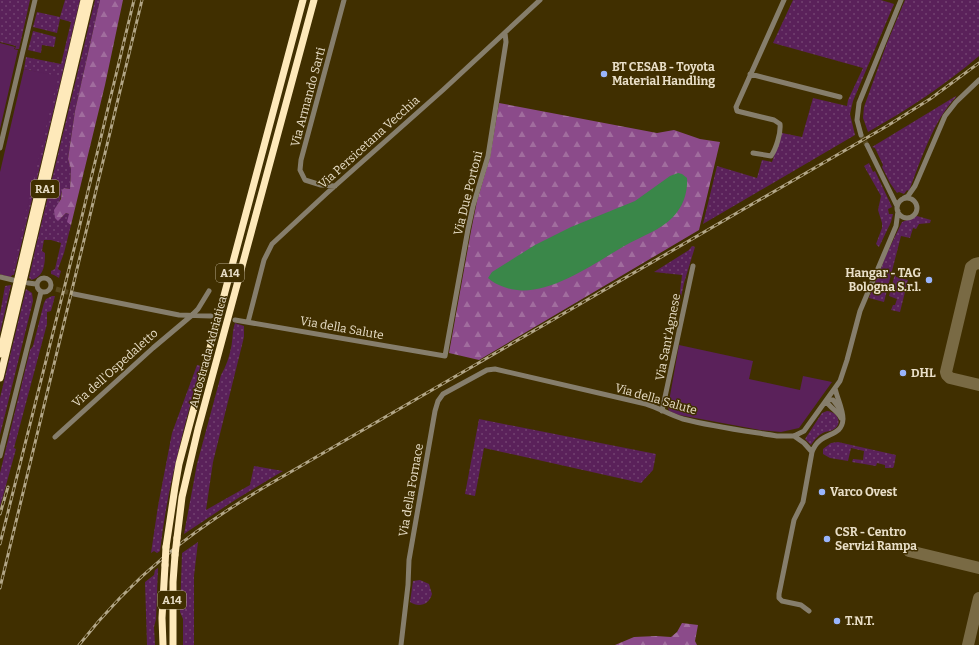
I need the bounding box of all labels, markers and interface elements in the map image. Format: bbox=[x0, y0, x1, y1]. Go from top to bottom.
street label: Via Armando Sarti bbox=[288, 45, 328, 148]
place label: BT CESAB - Toyota Material Handling bbox=[612, 60, 715, 88]
marker: BT CESAB - Toyota Material Handling bbox=[599, 69, 609, 79]
street label: Via Persicetana Vecchia bbox=[316, 93, 423, 191]
street label: Via Due Portoni bbox=[451, 149, 485, 237]
road number: RA1 bbox=[31, 180, 59, 198]
road number: A14 bbox=[216, 264, 244, 282]
place label: Hangar - TAG Bologna S.r.l. bbox=[845, 266, 921, 294]
marker: Hangar - TAG Bologna S.r.l. bbox=[924, 275, 934, 285]
street label: Via Sant'Agnese bbox=[653, 292, 683, 382]
street label: Autostrada Adriatica bbox=[186, 294, 230, 409]
street label: Via della Salute bbox=[299, 314, 385, 342]
street label: Via dell'Ospedaletto bbox=[69, 326, 161, 410]
place label: DHL bbox=[911, 366, 936, 380]
marker: DHL bbox=[898, 368, 908, 378]
street label: Via della Salute bbox=[613, 381, 699, 417]
street label: Via della Fornace bbox=[396, 442, 426, 538]
place label: Varco Ovest bbox=[830, 485, 897, 499]
marker: Varco Ovest bbox=[817, 487, 827, 497]
place label: CSR - Centro Servizi Rampa bbox=[835, 525, 917, 553]
marker: CSR - Centro Servizi Rampa bbox=[822, 534, 832, 544]
road number: A14 bbox=[158, 591, 186, 609]
place label: T.N.T. bbox=[845, 614, 875, 628]
marker: T.N.T. bbox=[832, 616, 842, 626]

